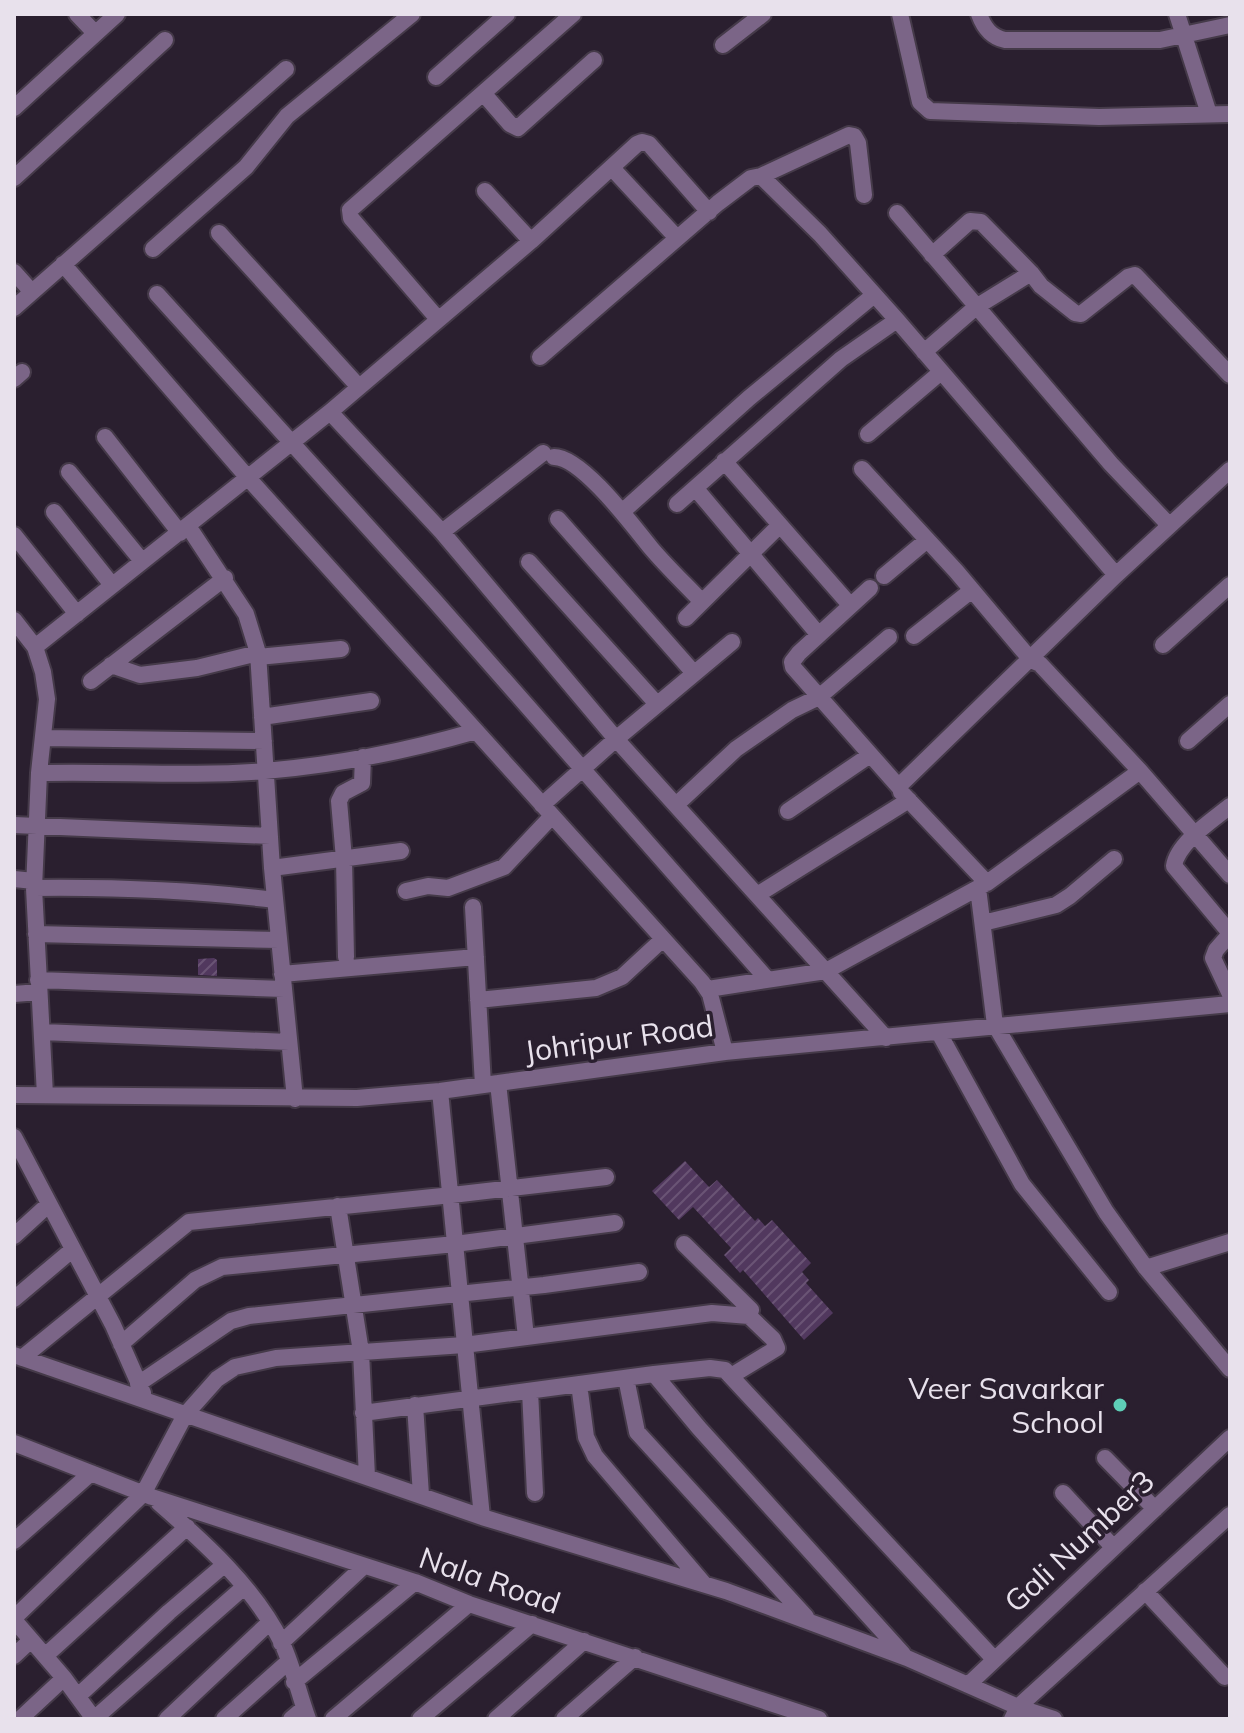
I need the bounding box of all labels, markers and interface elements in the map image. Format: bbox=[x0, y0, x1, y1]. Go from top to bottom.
street label: Johripur Road bbox=[522, 1006, 716, 1070]
place label: Veer Savarkar School bbox=[908, 1369, 1104, 1441]
marker: Veer Savarkar School bbox=[1111, 1396, 1129, 1414]
street label: Gali Number3 bbox=[996, 1462, 1162, 1620]
street label: Nala Road bbox=[414, 1538, 566, 1622]

